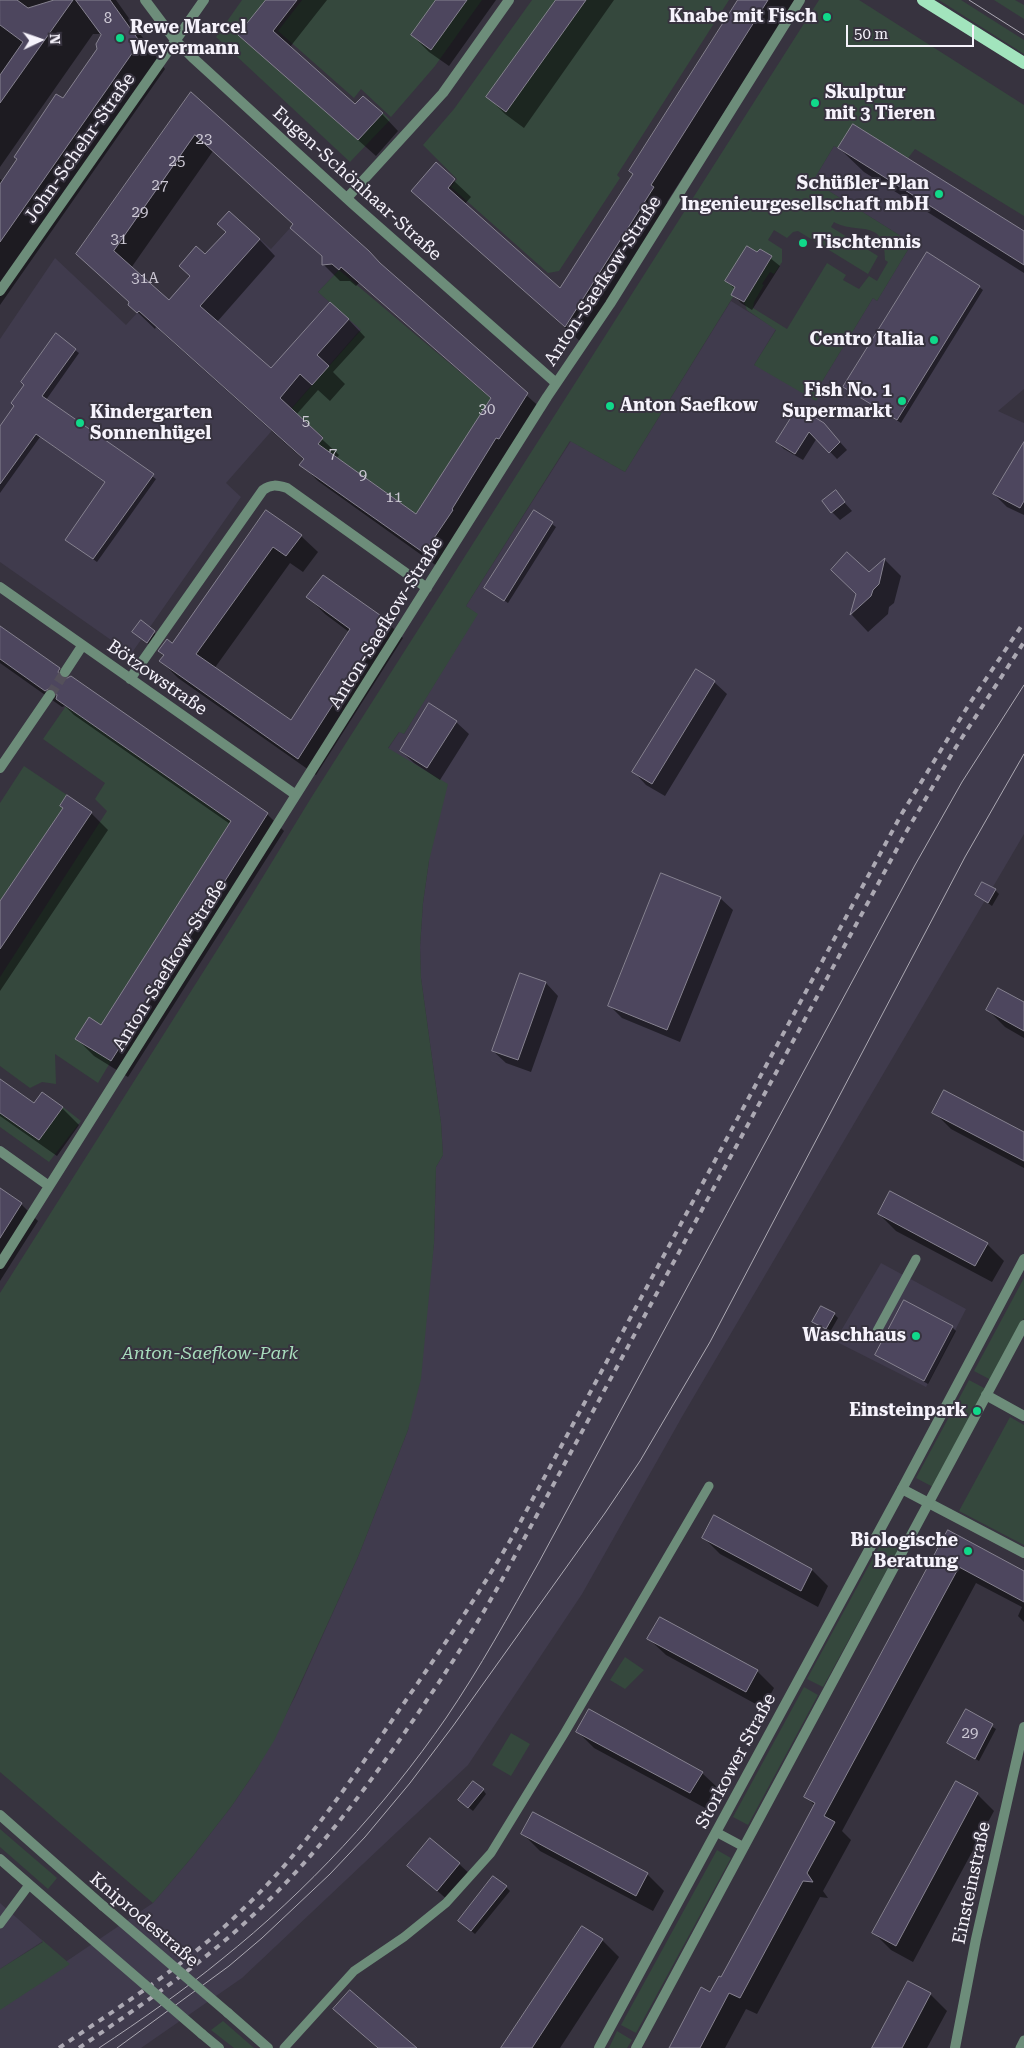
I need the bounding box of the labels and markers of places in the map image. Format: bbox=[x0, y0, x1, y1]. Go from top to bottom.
place label: Knabe mit Fisch bbox=[669, 6, 817, 28]
marker: Knabe mit Fisch bbox=[821, 11, 833, 23]
place label: Rewe Marcel Weyermann bbox=[130, 17, 246, 59]
marker: Rewe Marcel Weyermann bbox=[114, 32, 126, 44]
place label: Skulptur mit 3 Tieren bbox=[825, 82, 935, 125]
marker: Skulptur mit 3 Tieren bbox=[809, 97, 821, 109]
place label: Schüßler-Plan Ingenieurgesellschaft mbH bbox=[681, 173, 929, 215]
marker: Schüßler-Plan Ingenieurgesellschaft mbH bbox=[933, 188, 945, 200]
place label: Tischtennis bbox=[813, 232, 921, 254]
marker: Tischtennis bbox=[797, 237, 809, 249]
place label: Centro Italia bbox=[810, 329, 924, 351]
marker: Centro Italia bbox=[928, 334, 940, 346]
place label: Fish No. 1 Supermarkt bbox=[782, 380, 892, 422]
place label: Anton Saefkow bbox=[620, 395, 758, 417]
marker: Fish No. 1 Supermarkt bbox=[896, 395, 908, 407]
marker: Anton Saefkow bbox=[604, 400, 616, 412]
place label: Kindergarten Sonnenhügel bbox=[90, 402, 212, 444]
marker: Kindergarten Sonnenhügel bbox=[74, 417, 86, 429]
place label: Waschhaus bbox=[802, 1325, 906, 1347]
marker: Waschhaus bbox=[910, 1330, 922, 1342]
place label: Einsteinpark bbox=[849, 1400, 967, 1422]
marker: Einsteinpark bbox=[971, 1405, 983, 1417]
place label: Biologische Beratung bbox=[851, 1530, 958, 1572]
marker: Biologische Beratung bbox=[962, 1545, 974, 1557]

